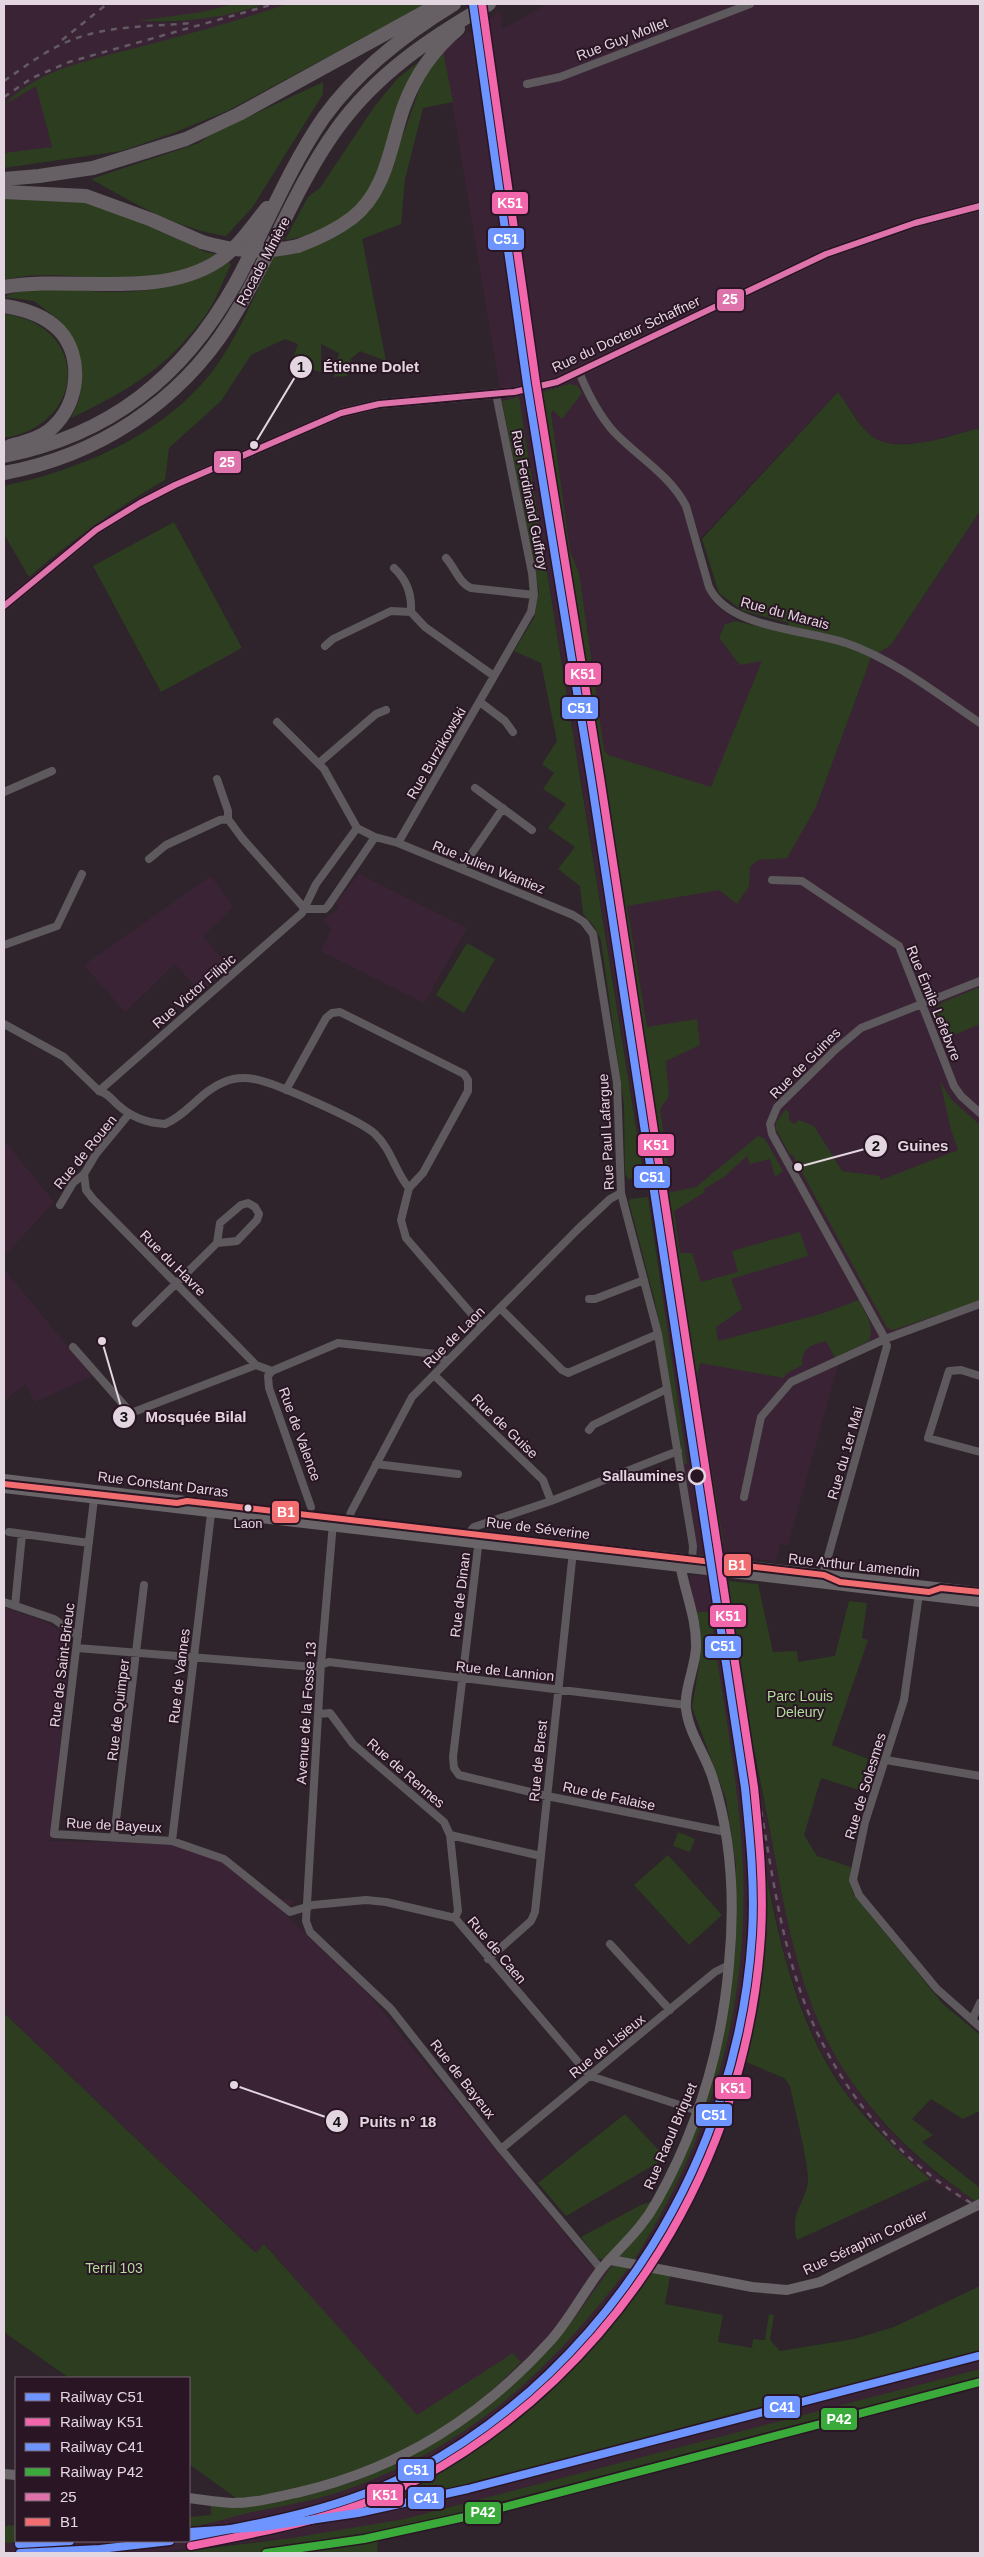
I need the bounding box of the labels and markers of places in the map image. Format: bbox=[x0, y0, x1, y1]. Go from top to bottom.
callout: Étienne Dolet bbox=[288, 352, 429, 382]
callout: Guines bbox=[863, 1131, 959, 1161]
callout: Mosquée Bilal bbox=[111, 1402, 257, 1432]
marker: Sallaumines bbox=[688, 1467, 706, 1485]
place label: Sallaumines bbox=[602, 1468, 684, 1484]
marker: Laon bbox=[243, 1503, 253, 1513]
place label: Laon bbox=[234, 1516, 262, 1531]
callout: Puits n° 18 bbox=[325, 2106, 447, 2136]

